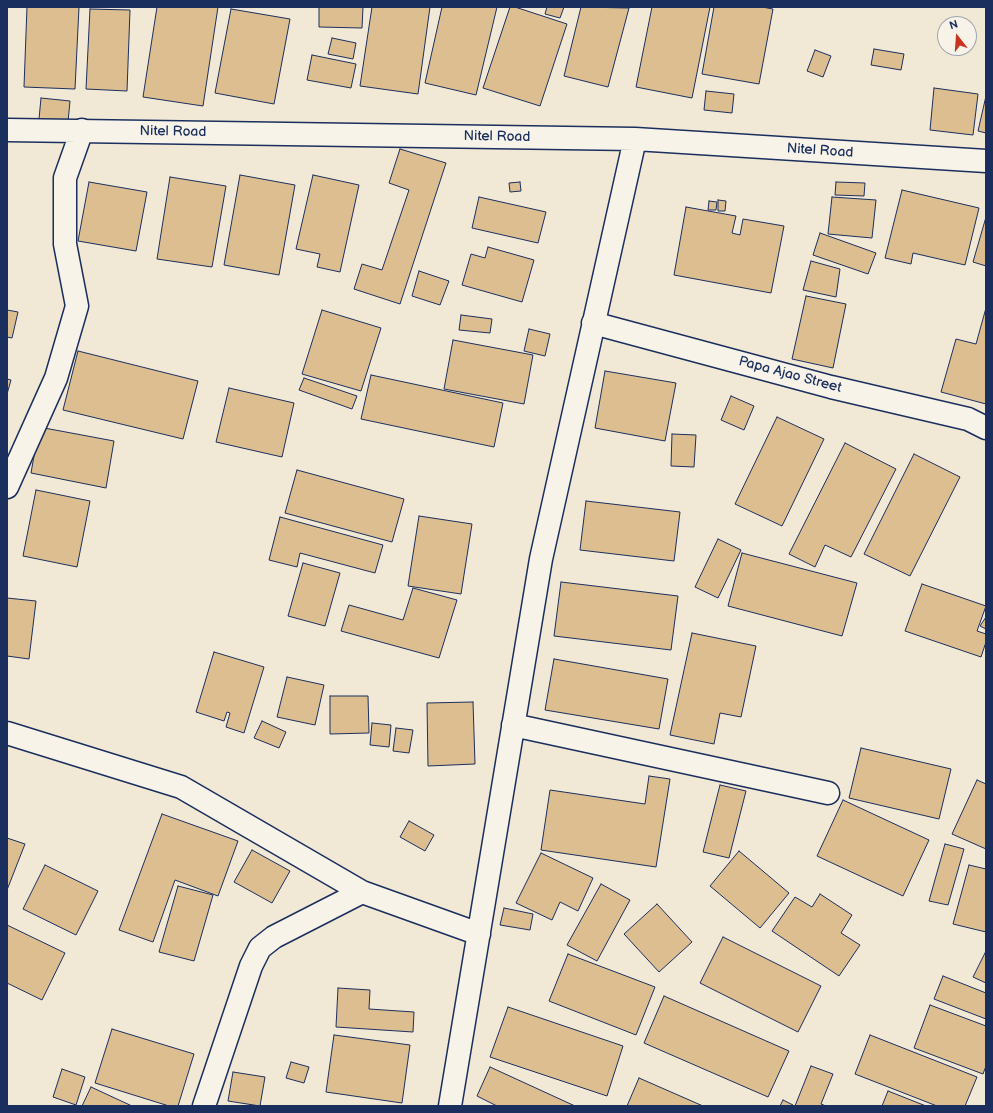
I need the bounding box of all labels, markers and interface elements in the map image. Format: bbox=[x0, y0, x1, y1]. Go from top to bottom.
north arrow bbox=[937, 16, 977, 56]
text: N bbox=[948, 18, 959, 32]
street label: Nitel Road bbox=[139, 123, 207, 141]
street label: Nitel Road bbox=[463, 128, 531, 146]
street label: Nitel Road bbox=[786, 140, 854, 162]
street label: Papa Ajao Street bbox=[737, 353, 843, 397]

